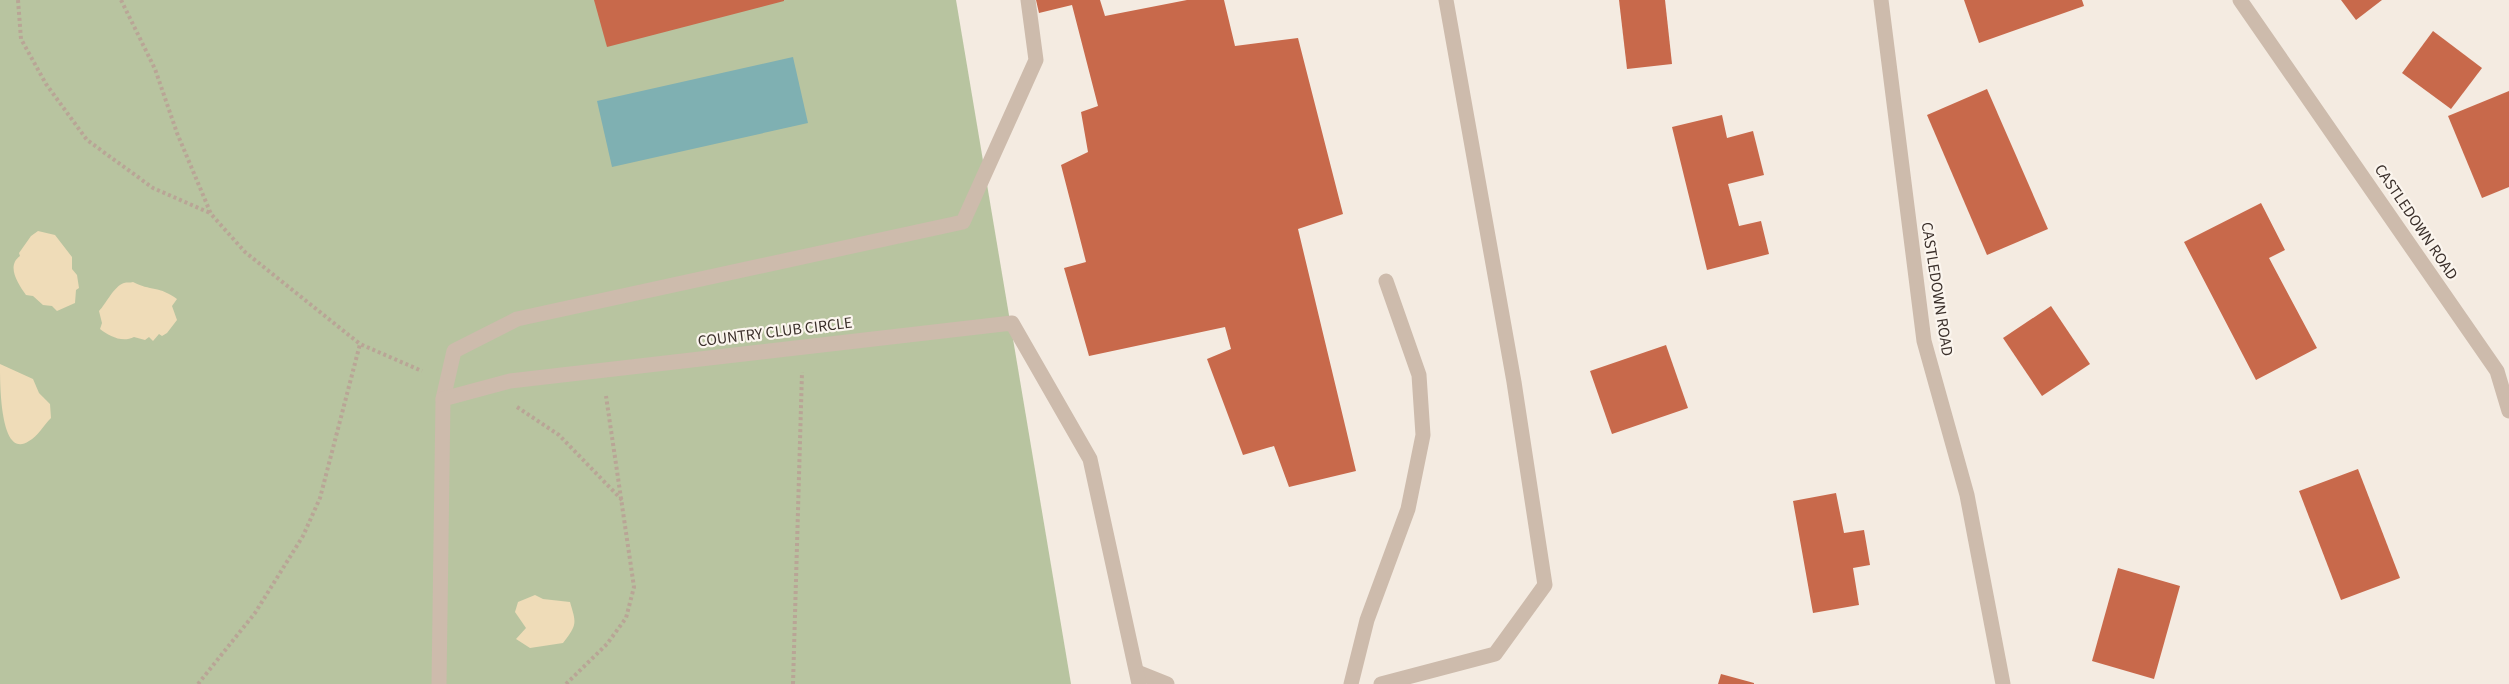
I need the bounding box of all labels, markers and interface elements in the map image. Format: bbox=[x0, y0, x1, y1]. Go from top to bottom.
street label: CASTLEDOWN ROAD bbox=[2369, 160, 2463, 284]
street label: CASTLEDOWN ROAD bbox=[1916, 220, 1958, 358]
street label: COUNTRY CLUB CIRCLE bbox=[696, 312, 854, 352]

